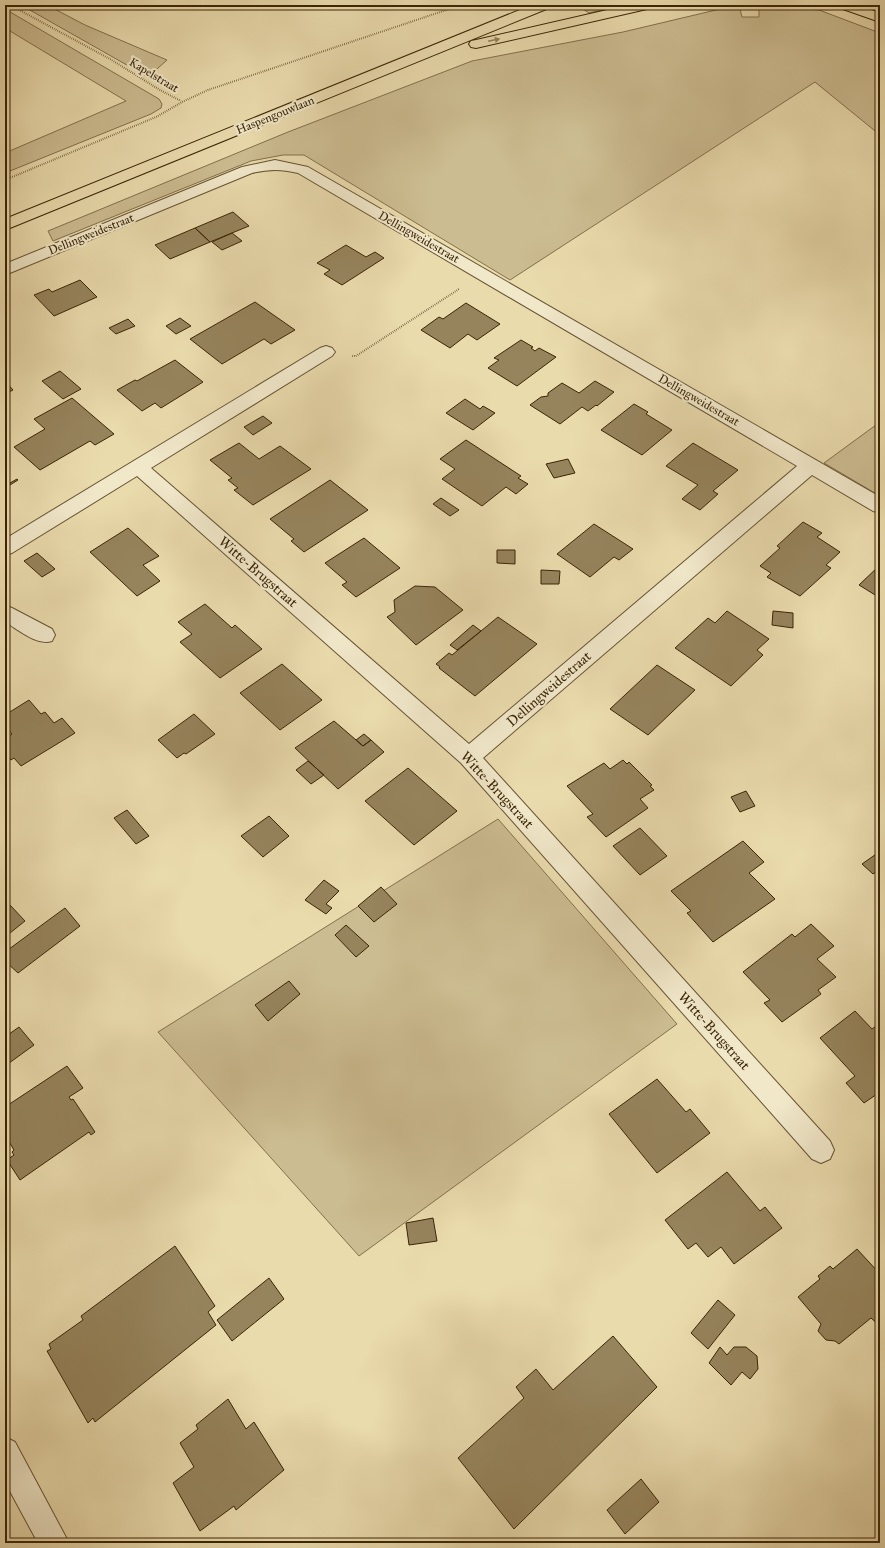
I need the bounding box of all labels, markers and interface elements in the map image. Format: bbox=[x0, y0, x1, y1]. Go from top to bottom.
one-way arrow bbox=[487, 36, 500, 42]
street label: Kapelstraat bbox=[127, 55, 182, 96]
street label: Haspengouwlaan bbox=[234, 93, 317, 138]
street label: Dellingweidestraat bbox=[376, 208, 463, 267]
street label: Dellingweidestraat bbox=[46, 210, 137, 258]
street label: Dellingweidestraat bbox=[656, 371, 743, 430]
street label: Witte-Brugstraat bbox=[215, 533, 301, 611]
street label: Dellingweidestraat bbox=[503, 648, 595, 730]
street label: Witte-Brugstraat bbox=[457, 748, 537, 832]
street label: Witte-Brugstraat bbox=[675, 988, 754, 1074]

